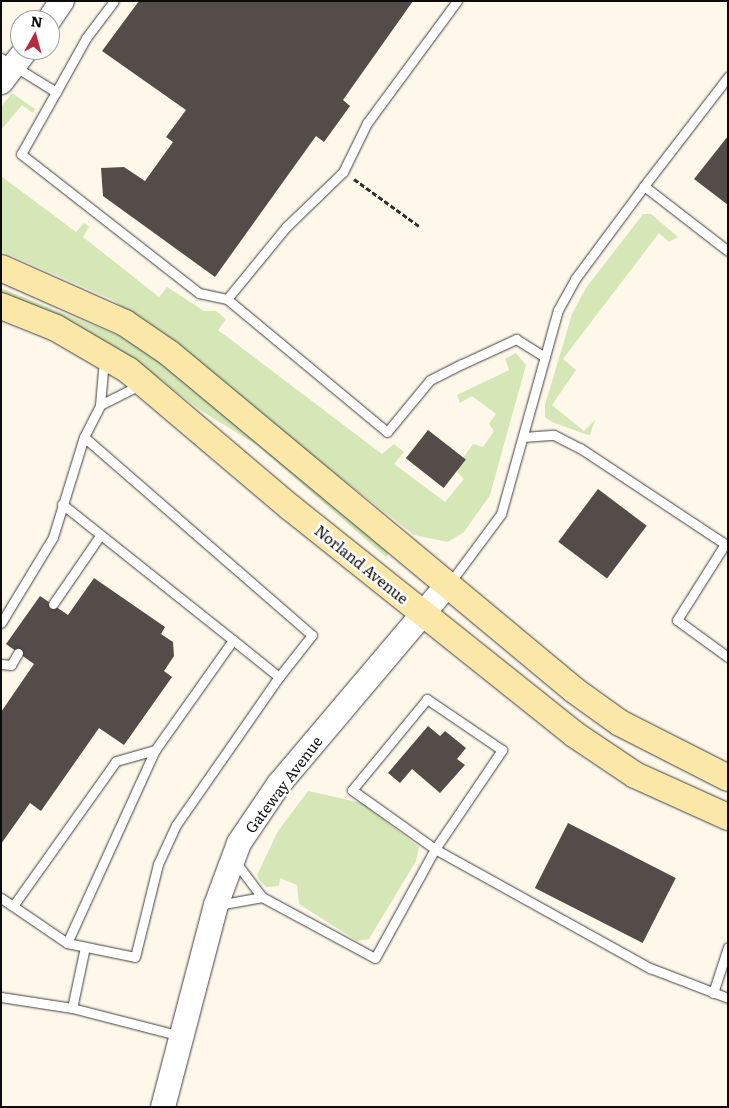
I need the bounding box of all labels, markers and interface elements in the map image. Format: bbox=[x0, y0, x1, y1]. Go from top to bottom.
north arrow bbox=[10, 10, 60, 60]
text: N bbox=[30, 10, 44, 32]
street label: Norland Avenue bbox=[312, 521, 412, 607]
street label: Gateway Avenue bbox=[241, 732, 325, 836]

